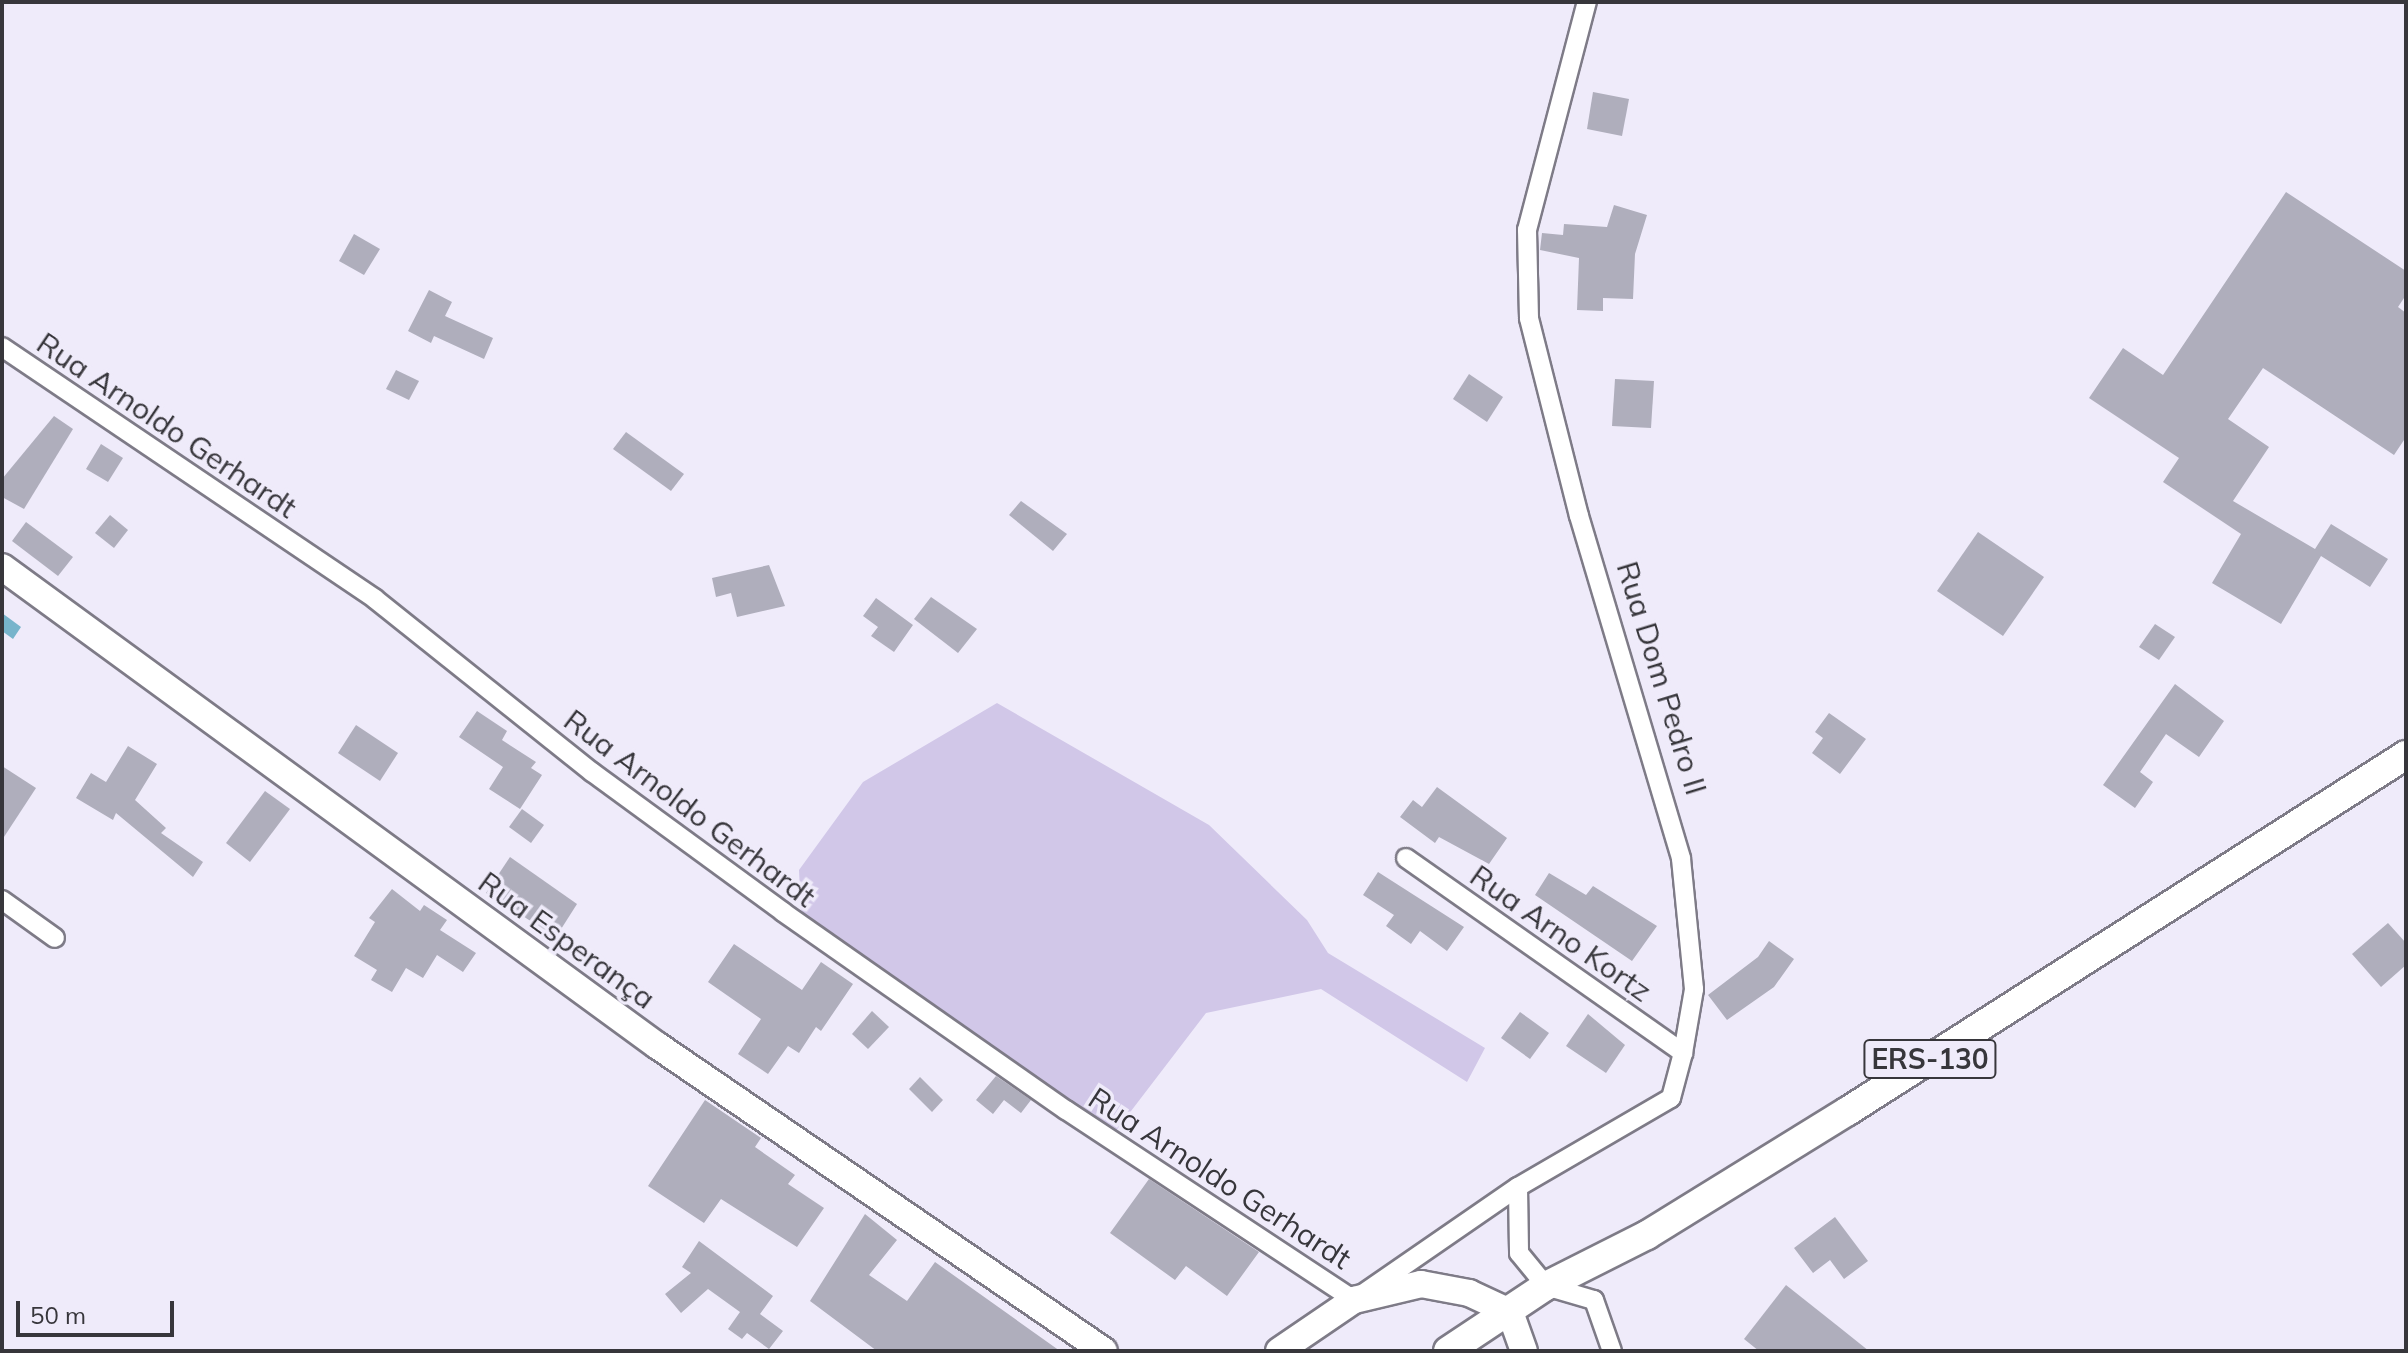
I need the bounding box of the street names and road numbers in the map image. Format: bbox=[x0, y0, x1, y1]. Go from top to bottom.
street label: Rua Arnoldo Gerhardt bbox=[30, 325, 304, 525]
street label: Rua Dom Pedro II bbox=[1609, 557, 1715, 799]
street label: Rua Arnoldo Gerhardt bbox=[557, 702, 823, 914]
street label: Rua Arno Kortz bbox=[1463, 857, 1659, 1009]
street label: Rua Esperança bbox=[472, 864, 662, 1016]
road number: ERS-130 bbox=[1862, 1035, 1998, 1083]
street label: Rua Arnoldo Gerhardt bbox=[1082, 1080, 1358, 1276]

